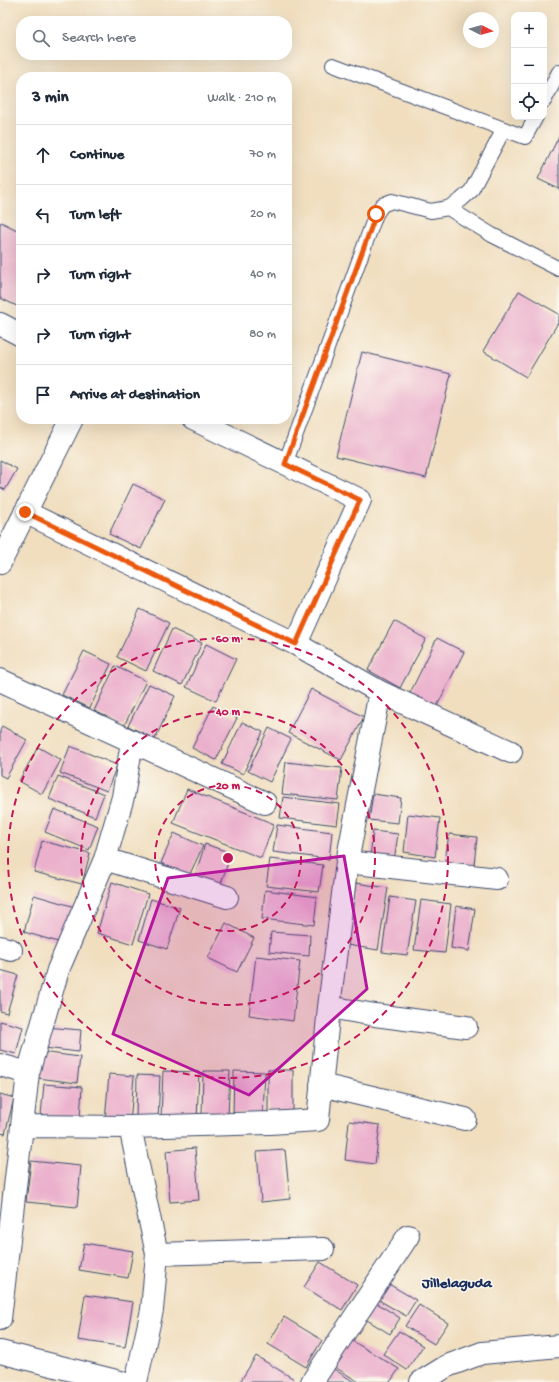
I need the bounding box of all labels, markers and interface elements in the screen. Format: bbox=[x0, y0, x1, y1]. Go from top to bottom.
north arrow bbox=[463, 12, 499, 48]
map controls bbox=[511, 12, 547, 120]
button: + bbox=[511, 12, 547, 48]
search box bbox=[16, 16, 292, 60]
icon: search bbox=[30, 27, 52, 49]
text: Search here bbox=[62, 29, 136, 47]
button: − bbox=[511, 48, 547, 84]
button: locate bbox=[511, 84, 547, 120]
text: 3 min bbox=[32, 88, 69, 108]
text: Walk · 210 m bbox=[208, 91, 276, 106]
icon: ahead bbox=[32, 144, 54, 166]
text: Continue bbox=[70, 146, 124, 164]
text: 70 m bbox=[250, 147, 276, 162]
icon: left bbox=[32, 204, 54, 226]
route start bbox=[367, 205, 385, 223]
text: Turn left bbox=[70, 206, 121, 224]
text: 20 m bbox=[250, 207, 276, 222]
icon: right bbox=[32, 264, 54, 286]
text: Turn right bbox=[70, 266, 130, 284]
text: 40 m bbox=[250, 267, 276, 282]
icon: right bbox=[32, 324, 54, 346]
text: Turn right bbox=[70, 326, 130, 344]
text: 80 m bbox=[249, 327, 276, 342]
icon: arrive bbox=[32, 384, 54, 406]
text: Arrive at destination bbox=[70, 386, 200, 404]
route end bbox=[16, 503, 34, 521]
text: 60 m bbox=[216, 633, 241, 647]
text: 40 m bbox=[215, 706, 240, 720]
text: 20 m bbox=[216, 780, 241, 794]
centre of rings bbox=[221, 851, 235, 865]
district label: Jillelaguda bbox=[421, 1275, 493, 1293]

